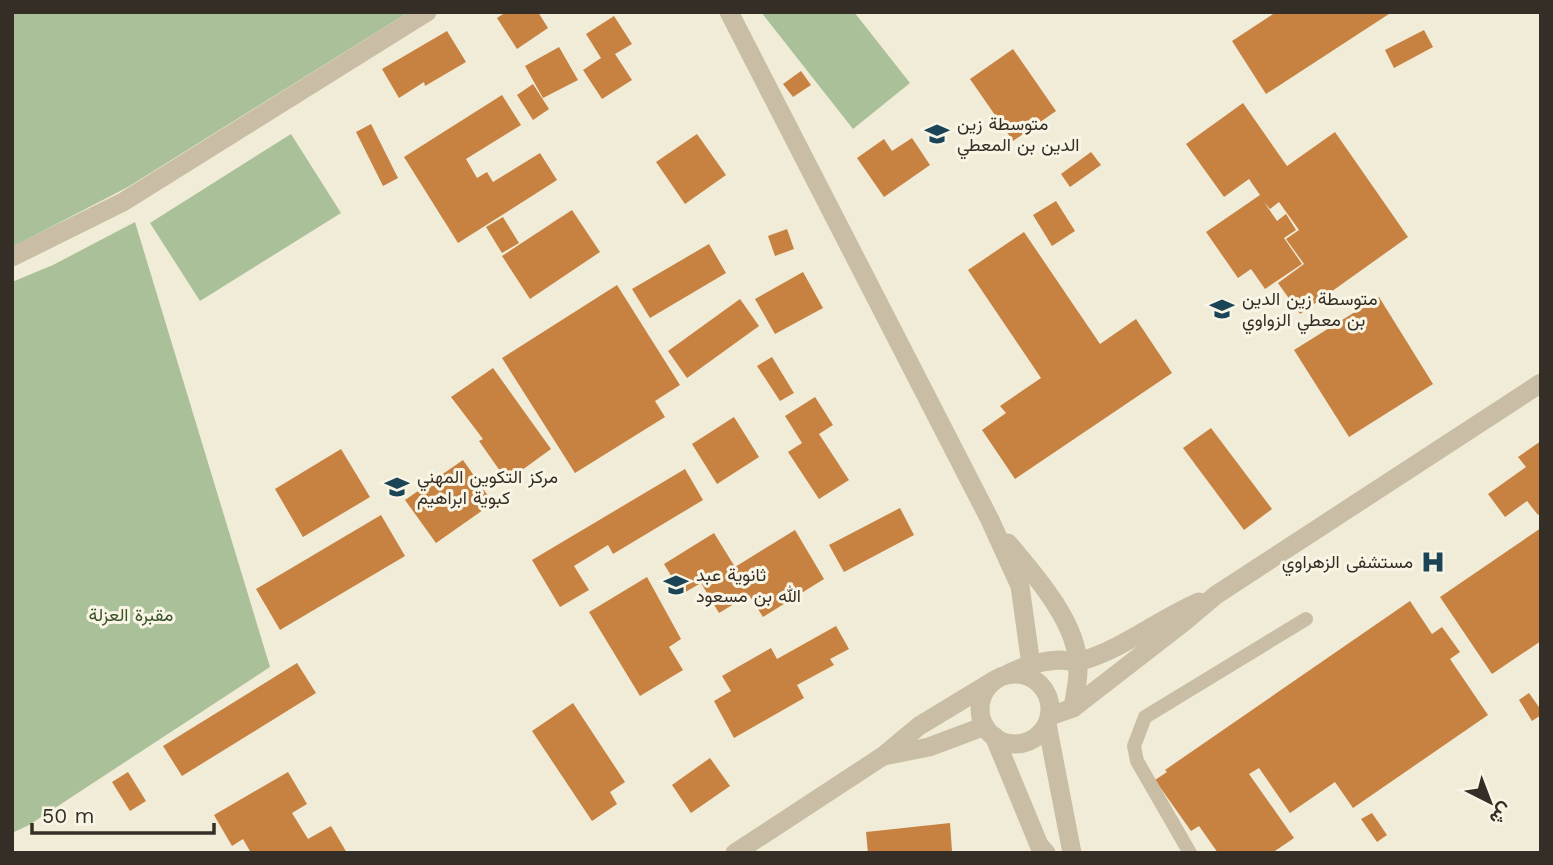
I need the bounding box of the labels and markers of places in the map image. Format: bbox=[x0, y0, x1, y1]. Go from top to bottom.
place label: متوسطة زين الدين بن المعطي bbox=[957, 113, 1080, 160]
school or university icon: متوسطة زين الدين بن المعطي bbox=[923, 120, 951, 148]
place label: متوسطة زين الدين بن معطي الزواوي bbox=[1242, 288, 1378, 335]
school or university icon: متوسطة زين الدين بن معطي الزواوي bbox=[1208, 295, 1236, 323]
place label: مركز التكوين المهني كبوية ابراهيم bbox=[417, 466, 558, 510]
school or university icon: مركز التكوين المهني كبوية ابراهيم bbox=[383, 473, 411, 501]
hospital icon: مستشفى الزهراوي bbox=[1419, 548, 1447, 576]
place label: مستشفى الزهراوي bbox=[1282, 551, 1413, 577]
place label: ثانوية عبد الله بن مسعود bbox=[696, 564, 801, 607]
school or university icon: ثانوية عبد الله بن مسعود bbox=[662, 571, 690, 599]

